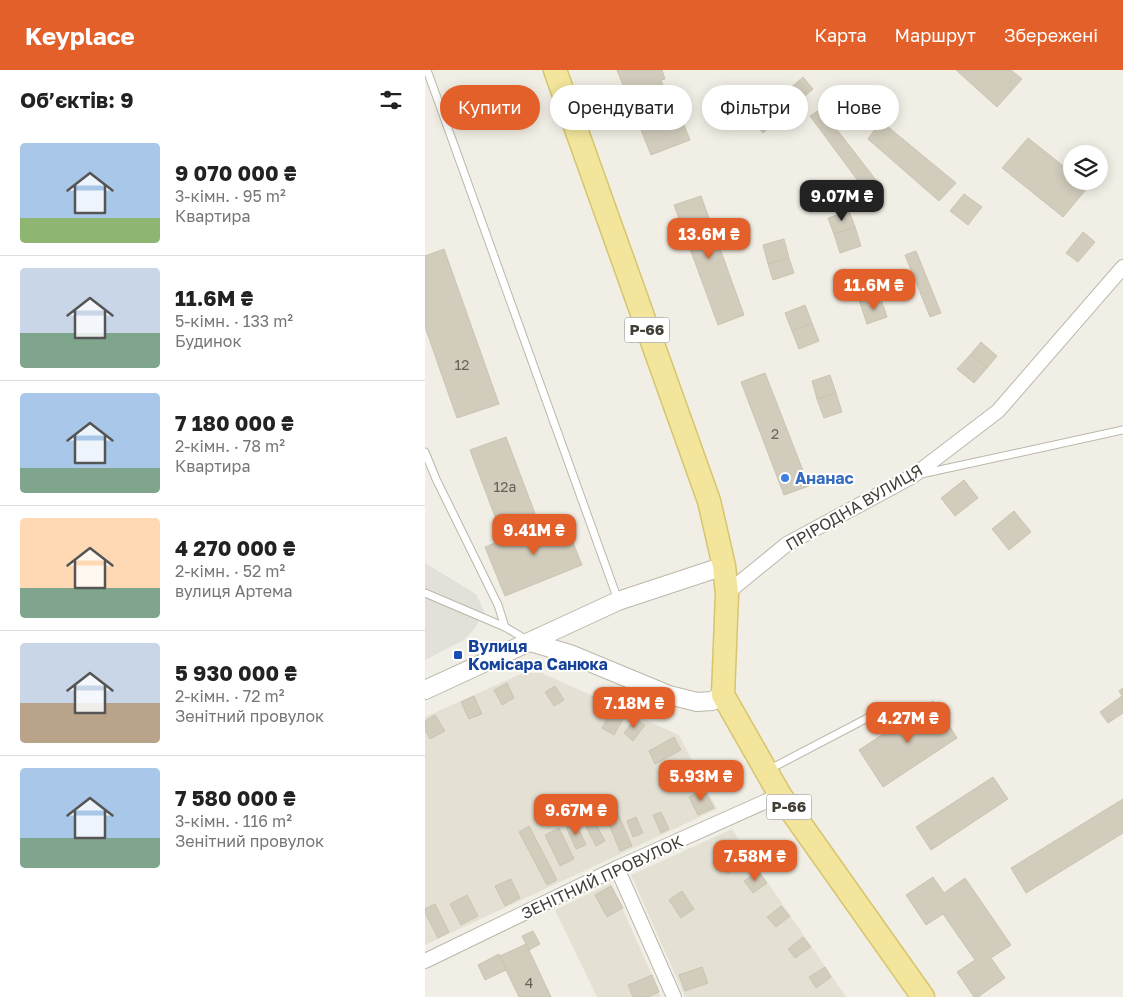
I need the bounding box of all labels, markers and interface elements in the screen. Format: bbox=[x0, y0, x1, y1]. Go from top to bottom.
text: Keyplace bbox=[25, 21, 135, 50]
text: Карта bbox=[814, 24, 867, 46]
text: Маршрут bbox=[895, 24, 976, 46]
text: Збережені bbox=[1004, 24, 1098, 46]
chip: Купити bbox=[440, 85, 540, 130]
chip: Орендувати bbox=[550, 85, 692, 130]
chip: Фільтри bbox=[702, 85, 808, 130]
chip: Нове bbox=[818, 85, 899, 130]
icon: filters bbox=[377, 86, 405, 114]
text: Об’єктів: 9 bbox=[20, 87, 134, 113]
map controls bbox=[1063, 145, 1108, 190]
button: layers bbox=[1063, 145, 1108, 190]
text: 9 070 000 ₴ bbox=[175, 160, 297, 186]
icon: home bbox=[60, 163, 120, 223]
pin: 9.07M ₴ bbox=[796, 180, 888, 222]
text: 3-кімн. · 95 m² bbox=[175, 186, 286, 206]
text: 9.07M ₴ bbox=[811, 186, 873, 206]
text: Квартира bbox=[175, 206, 250, 226]
pin: 13.6M ₴ bbox=[663, 218, 755, 260]
text: 13.6M ₴ bbox=[678, 224, 740, 244]
pin: 11.6M ₴ bbox=[828, 268, 920, 311]
text: 11.6M ₴ bbox=[844, 275, 904, 295]
text: 11.6M ₴ bbox=[175, 285, 253, 311]
icon: home bbox=[60, 288, 120, 348]
text: 5-кімн. · 133 m² bbox=[175, 311, 293, 331]
road number: Р-66 bbox=[625, 318, 669, 342]
text: Будинок bbox=[175, 331, 242, 351]
house number: 12 bbox=[455, 356, 469, 373]
text: 7 180 000 ₴ bbox=[175, 410, 294, 436]
icon: home bbox=[60, 413, 120, 473]
house number: 2 bbox=[771, 425, 779, 442]
text: 2-кімн. · 78 m² bbox=[175, 436, 285, 456]
text: Квартира bbox=[175, 456, 250, 476]
street label: ПРІРОДНА ВУЛИЦЯ bbox=[782, 460, 926, 554]
place label: Ананас bbox=[795, 468, 854, 488]
marker: Ананас bbox=[779, 472, 791, 484]
house number: 12а bbox=[494, 478, 516, 495]
pin: 9.41M ₴ bbox=[488, 514, 580, 556]
text: 9.41M ₴ bbox=[503, 520, 565, 540]
text: 4 270 000 ₴ bbox=[175, 535, 296, 561]
icon: home bbox=[60, 538, 120, 598]
text: 2-кімн. · 52 m² bbox=[175, 561, 285, 581]
text: вулиця Артема bbox=[175, 581, 293, 601]
place label: Вулиця Комісара Санюка bbox=[468, 636, 608, 674]
marker: Вулиця Комісара Санюка bbox=[452, 649, 464, 661]
text: 5 930 000 ₴ bbox=[175, 660, 297, 686]
icon: home bbox=[60, 663, 120, 723]
text: 2-кімн. · 72 m² bbox=[175, 686, 284, 706]
pin: 7.18M ₴ bbox=[588, 686, 680, 729]
text: 7.18M ₴ bbox=[604, 693, 664, 713]
pin: 4.27M ₴ bbox=[862, 702, 954, 744]
text: Зенітний провулок bbox=[175, 706, 324, 726]
text: 4.27M ₴ bbox=[877, 708, 939, 728]
pin: 5.93M ₴ bbox=[655, 760, 747, 802]
text: 5.93M ₴ bbox=[670, 766, 732, 786]
text: 7 580 000 ₴ bbox=[175, 785, 296, 811]
icon: home bbox=[60, 788, 120, 848]
pin: 9.67M ₴ bbox=[530, 794, 622, 836]
road number: Р-66 bbox=[767, 794, 811, 820]
text: 9.67M ₴ bbox=[545, 800, 607, 820]
text: 3-кімн. · 116 m² bbox=[175, 811, 292, 831]
text: Зенітний провулок bbox=[175, 831, 324, 851]
street label: ЗЕНІТНИЙ ПРОВУЛОК bbox=[518, 831, 686, 923]
pin: 7.58M ₴ bbox=[709, 840, 801, 882]
text: 7.58M ₴ bbox=[724, 846, 786, 866]
house number: 4 bbox=[525, 974, 533, 991]

